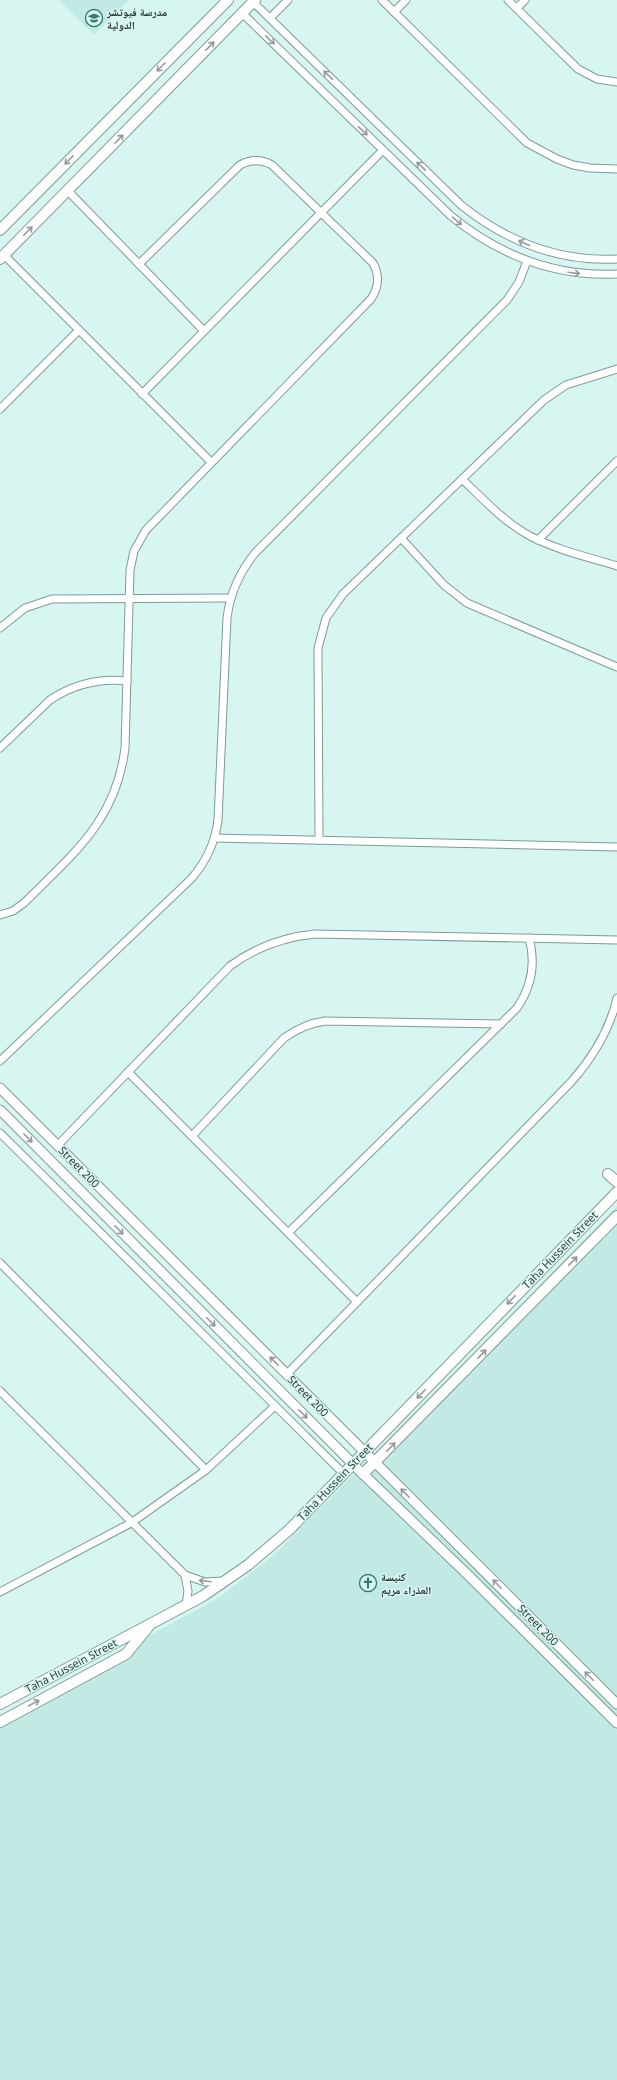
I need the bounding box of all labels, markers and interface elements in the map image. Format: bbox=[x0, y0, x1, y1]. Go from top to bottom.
place label: مدرسة فيوتشر الدولية bbox=[106, 4, 167, 32]
school or university icon: مدرسة فيوتشر الدولية bbox=[84, 8, 104, 28]
one-way arrow bbox=[265, 35, 275, 45]
one-way arrow bbox=[205, 41, 215, 51]
one-way arrow bbox=[156, 63, 166, 72]
one-way arrow bbox=[323, 70, 333, 80]
one-way arrow bbox=[358, 126, 368, 136]
one-way arrow bbox=[114, 134, 124, 144]
one-way arrow bbox=[64, 155, 74, 165]
one-way arrow bbox=[416, 161, 426, 171]
one-way arrow bbox=[452, 216, 463, 225]
one-way arrow bbox=[23, 226, 32, 236]
one-way arrow bbox=[519, 239, 531, 246]
one-way arrow bbox=[568, 269, 581, 277]
one-way arrow bbox=[23, 1133, 32, 1143]
street label: Street 200 bbox=[56, 1143, 103, 1190]
street label: Taha Hussein Street bbox=[519, 1208, 601, 1292]
one-way arrow bbox=[114, 1225, 124, 1235]
one-way arrow bbox=[568, 1256, 578, 1266]
one-way arrow bbox=[506, 1295, 516, 1305]
one-way arrow bbox=[206, 1317, 216, 1327]
one-way arrow bbox=[477, 1349, 487, 1359]
one-way arrow bbox=[269, 1356, 279, 1366]
street label: Street 200 bbox=[285, 1372, 332, 1419]
one-way arrow bbox=[417, 1388, 426, 1398]
one-way arrow bbox=[298, 1409, 308, 1419]
street label: Taha Hussein Street bbox=[294, 1440, 376, 1524]
one-way arrow bbox=[385, 1442, 395, 1452]
one-way arrow bbox=[400, 1488, 410, 1498]
place label: كنيسة العذراء مريم bbox=[381, 1569, 431, 1598]
church icon: كنيسة العذراء مريم bbox=[358, 1573, 378, 1593]
one-way arrow bbox=[199, 1577, 212, 1585]
one-way arrow bbox=[493, 1580, 503, 1590]
street label: Street 200 bbox=[515, 1601, 562, 1648]
street label: Taha Hussein Street bbox=[22, 1635, 120, 1696]
one-way arrow bbox=[584, 1671, 594, 1681]
one-way arrow bbox=[28, 1699, 40, 1707]

